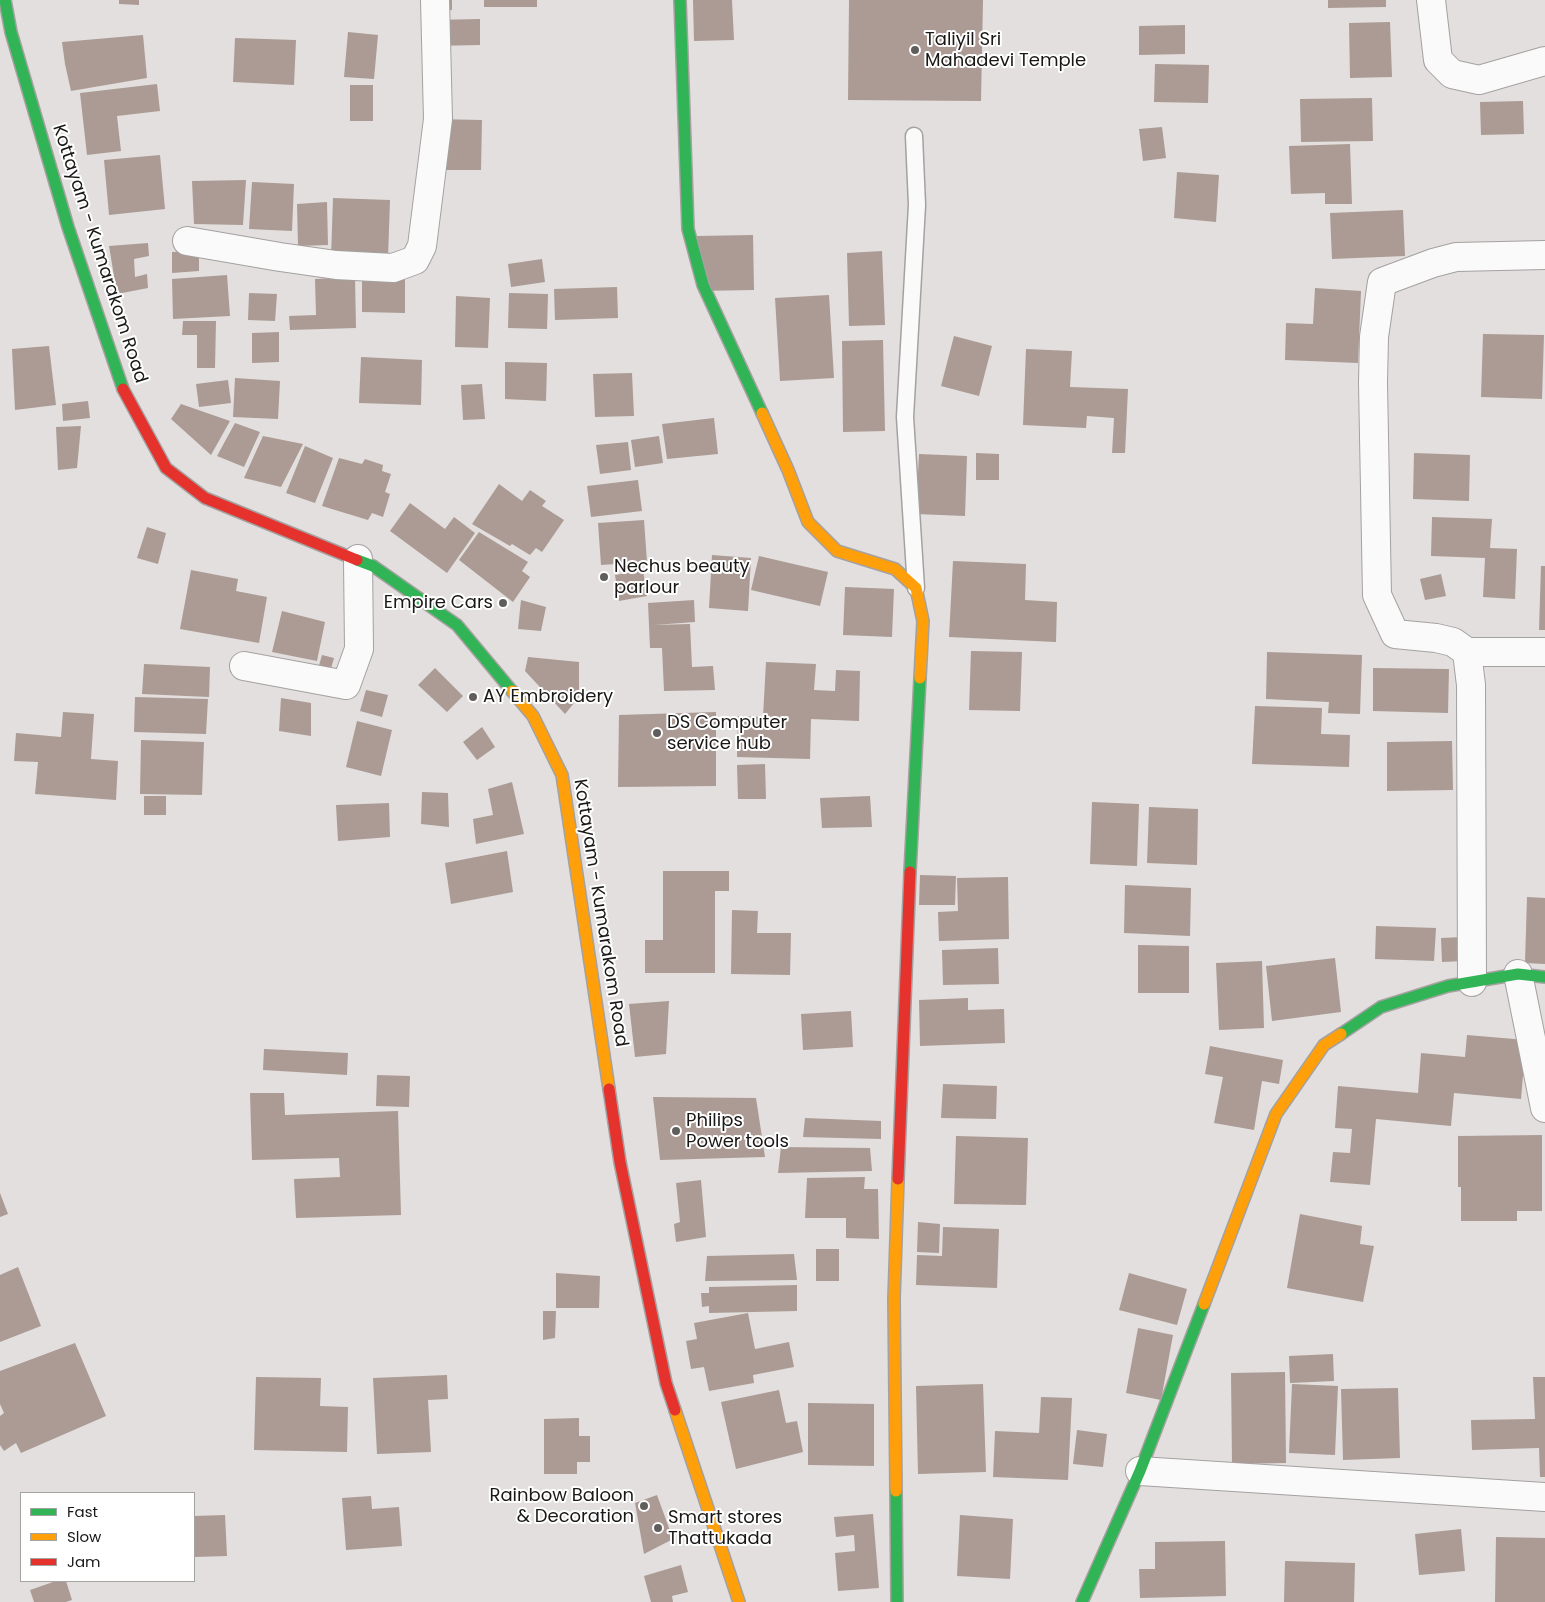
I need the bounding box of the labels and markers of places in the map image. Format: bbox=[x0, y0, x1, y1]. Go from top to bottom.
place label: Taliyil Sri Mahadevi Temple bbox=[925, 29, 1086, 72]
marker: Taliyil Sri Mahadevi Temple bbox=[909, 44, 921, 56]
place label: Nechus beauty parlour bbox=[614, 556, 750, 598]
marker: Nechus beauty parlour bbox=[598, 571, 610, 583]
place label: Empire Cars bbox=[384, 592, 493, 614]
marker: Empire Cars bbox=[497, 597, 509, 609]
place label: AY Embroidery bbox=[483, 686, 613, 708]
marker: AY Embroidery bbox=[467, 691, 479, 703]
place label: DS Computer service hub bbox=[667, 712, 787, 754]
marker: DS Computer service hub bbox=[651, 727, 663, 739]
place label: Philips Power tools bbox=[686, 1110, 789, 1152]
marker: Philips Power tools bbox=[670, 1125, 682, 1137]
place label: Rainbow Baloon & Decoration bbox=[489, 1485, 634, 1528]
marker: Rainbow Baloon & Decoration bbox=[638, 1500, 650, 1512]
place label: Smart stores Thattukada bbox=[668, 1507, 782, 1550]
marker: Smart stores Thattukada bbox=[652, 1522, 664, 1534]

